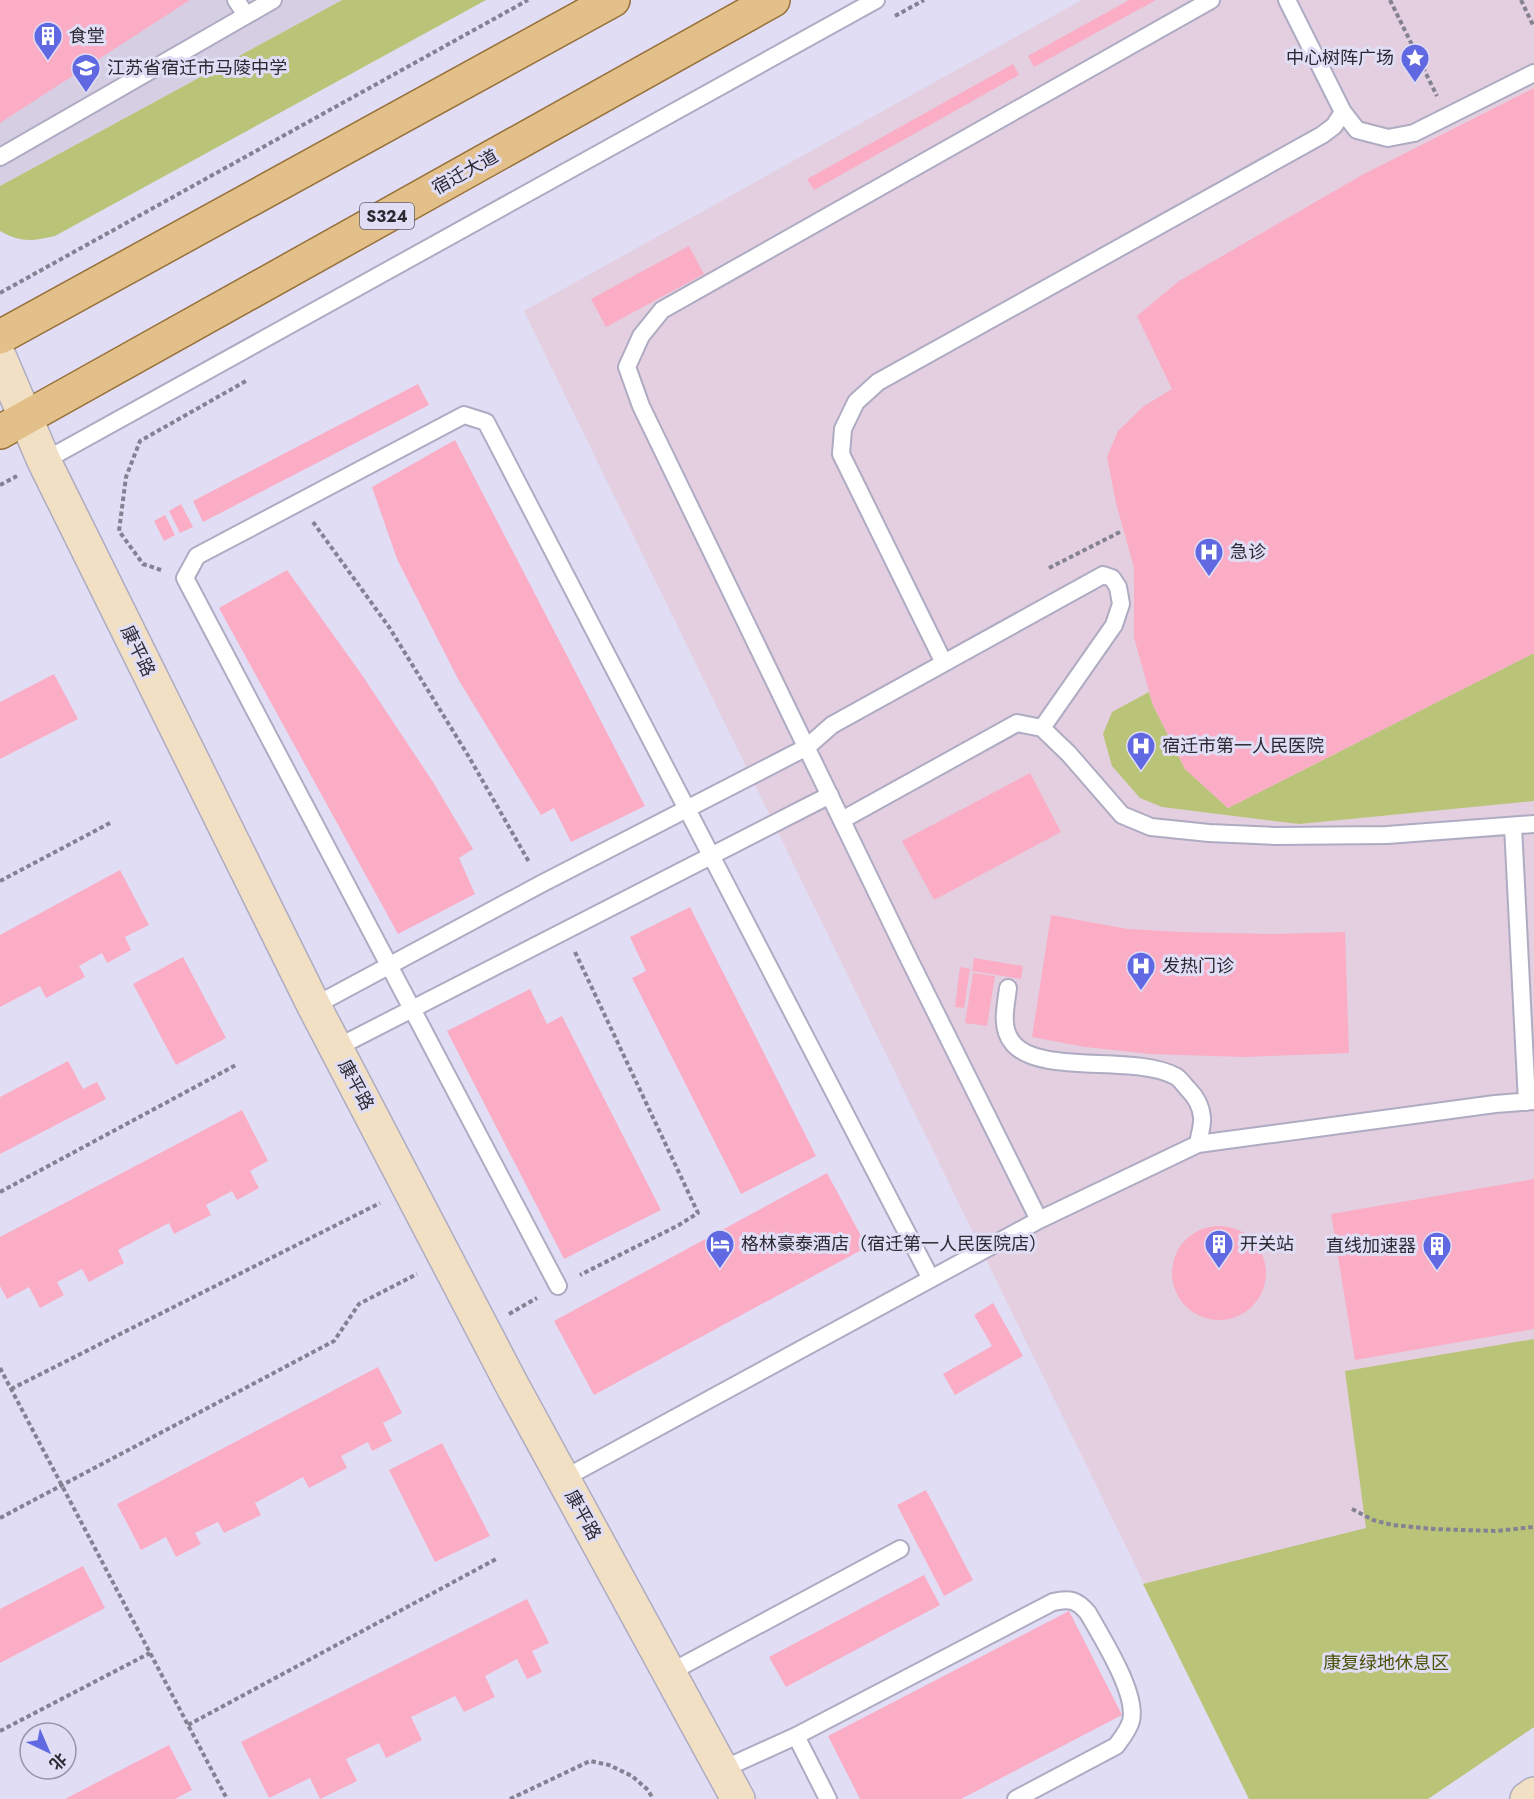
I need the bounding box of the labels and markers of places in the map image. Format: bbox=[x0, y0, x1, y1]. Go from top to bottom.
building icon: 食堂 bbox=[32, 20, 64, 62]
place label: 食堂 bbox=[69, 23, 105, 49]
place icon: 中心树阵广场 bbox=[1399, 42, 1431, 84]
place label: 中心树阵广场 bbox=[1286, 45, 1394, 71]
school or university icon: 江苏省宿迁市马陵中学 bbox=[70, 52, 102, 94]
place label: 江苏省宿迁市马陵中学 bbox=[107, 55, 287, 81]
hospital icon: 急诊 bbox=[1193, 536, 1225, 578]
place label: 急诊 bbox=[1230, 539, 1266, 565]
hospital icon: 宿迁市第一人民医院 bbox=[1125, 730, 1157, 772]
place label: 宿迁市第一人民医院 bbox=[1162, 733, 1324, 759]
hospital icon: 发热门诊 bbox=[1125, 950, 1157, 992]
place label: 发热门诊 bbox=[1162, 953, 1234, 979]
hotel icon: 格林豪泰酒店（宿迁第一人民医院店） bbox=[704, 1228, 736, 1270]
building icon: 开关站 bbox=[1203, 1228, 1235, 1270]
building icon: 直线加速器 bbox=[1421, 1230, 1453, 1272]
place label: 格林豪泰酒店（宿迁第一人民医院店） bbox=[741, 1231, 1047, 1257]
place label: 开关站 bbox=[1240, 1231, 1294, 1257]
place label: 直线加速器 bbox=[1326, 1233, 1416, 1259]

